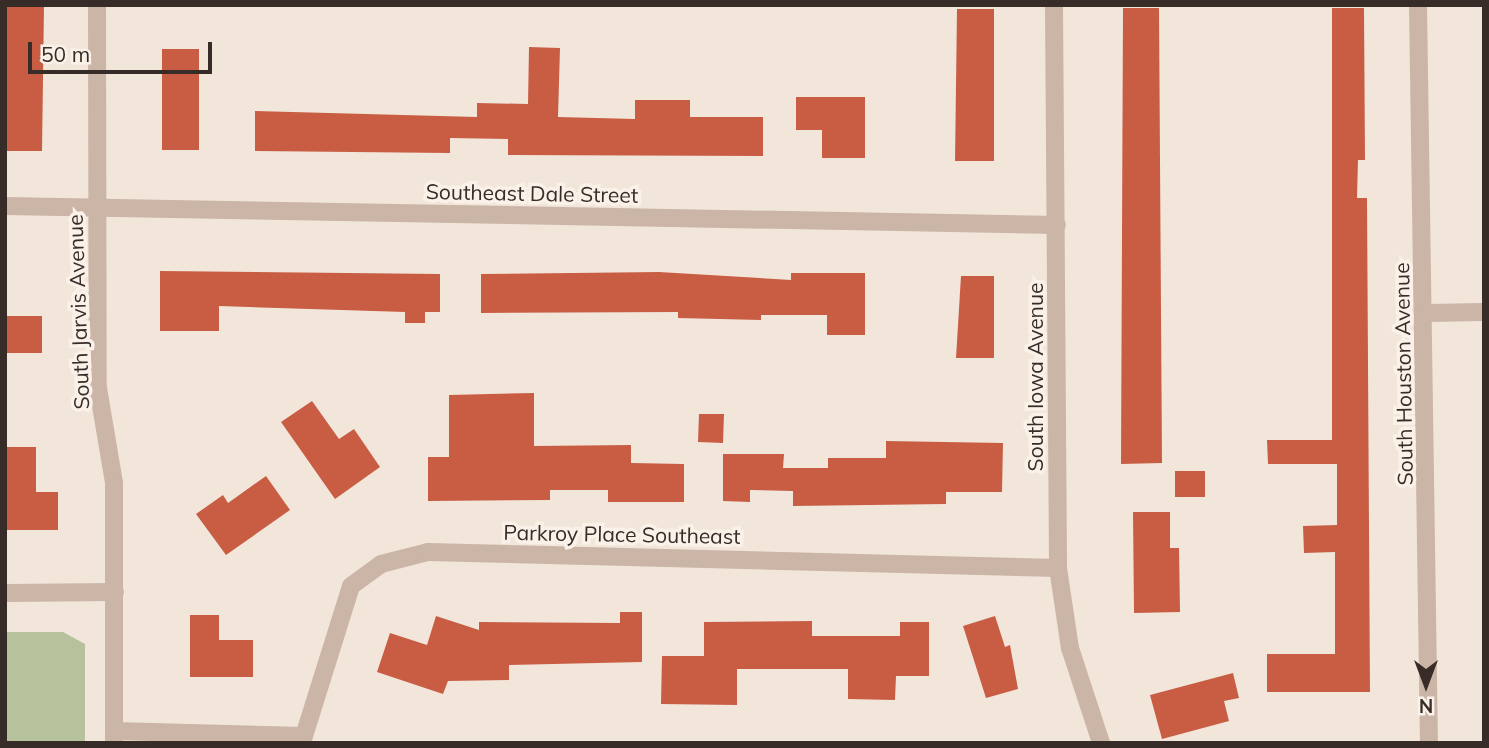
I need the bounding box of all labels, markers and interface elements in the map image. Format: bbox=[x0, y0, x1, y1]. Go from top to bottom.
scale bar bbox=[32, 28, 215, 72]
text: 50 m bbox=[41, 41, 90, 67]
street label: Southeast Dale Street bbox=[426, 179, 638, 207]
street label: South Jarvis Avenue bbox=[62, 214, 94, 410]
street label: South Houston Avenue bbox=[1388, 262, 1418, 486]
street label: South Iowa Avenue bbox=[1022, 283, 1048, 471]
street label: Parkroy Place Southeast bbox=[503, 519, 741, 549]
north arrow bbox=[1391, 650, 1461, 720]
text: N bbox=[1419, 694, 1433, 718]

